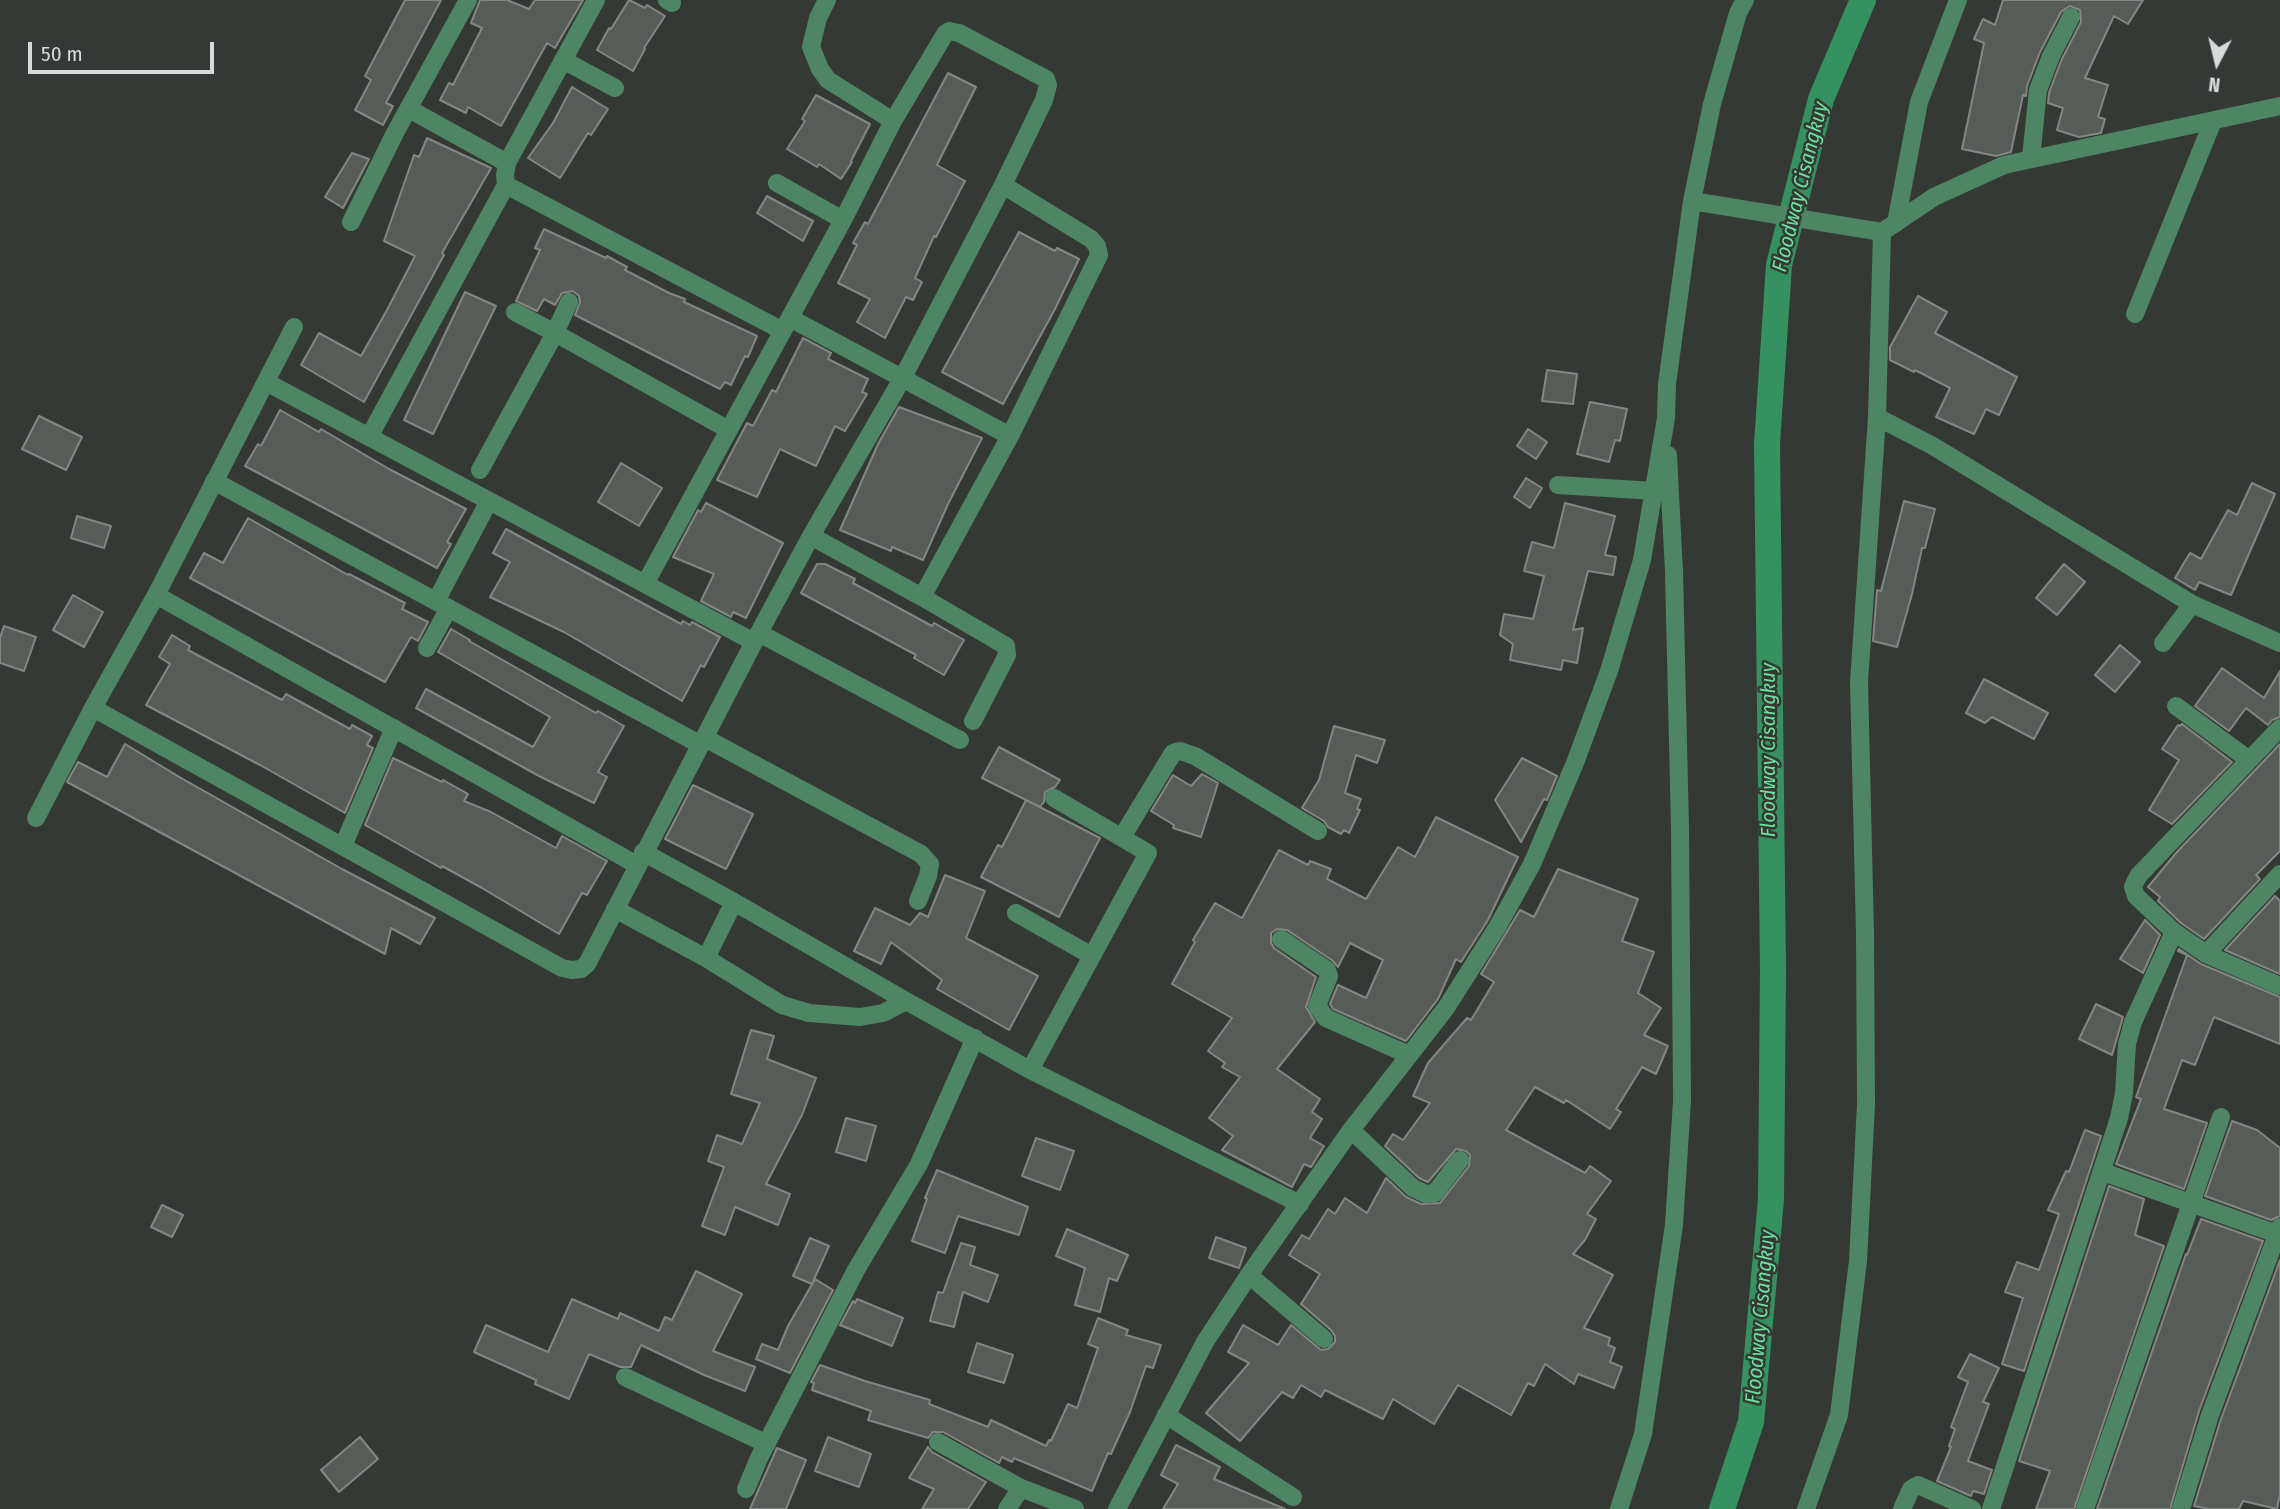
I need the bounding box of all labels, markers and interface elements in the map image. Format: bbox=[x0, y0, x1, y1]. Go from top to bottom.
scale bar bbox=[32, 28, 217, 72]
north arrow bbox=[2182, 28, 2252, 98]
text: 50 m bbox=[41, 41, 83, 67]
text: N bbox=[2207, 72, 2221, 96]
water label: Floodway Cisangkuy bbox=[1768, 99, 1834, 275]
water label: Floodway Cisangkuy bbox=[1756, 663, 1782, 837]
water label: Floodway Cisangkuy bbox=[1741, 1229, 1781, 1405]

